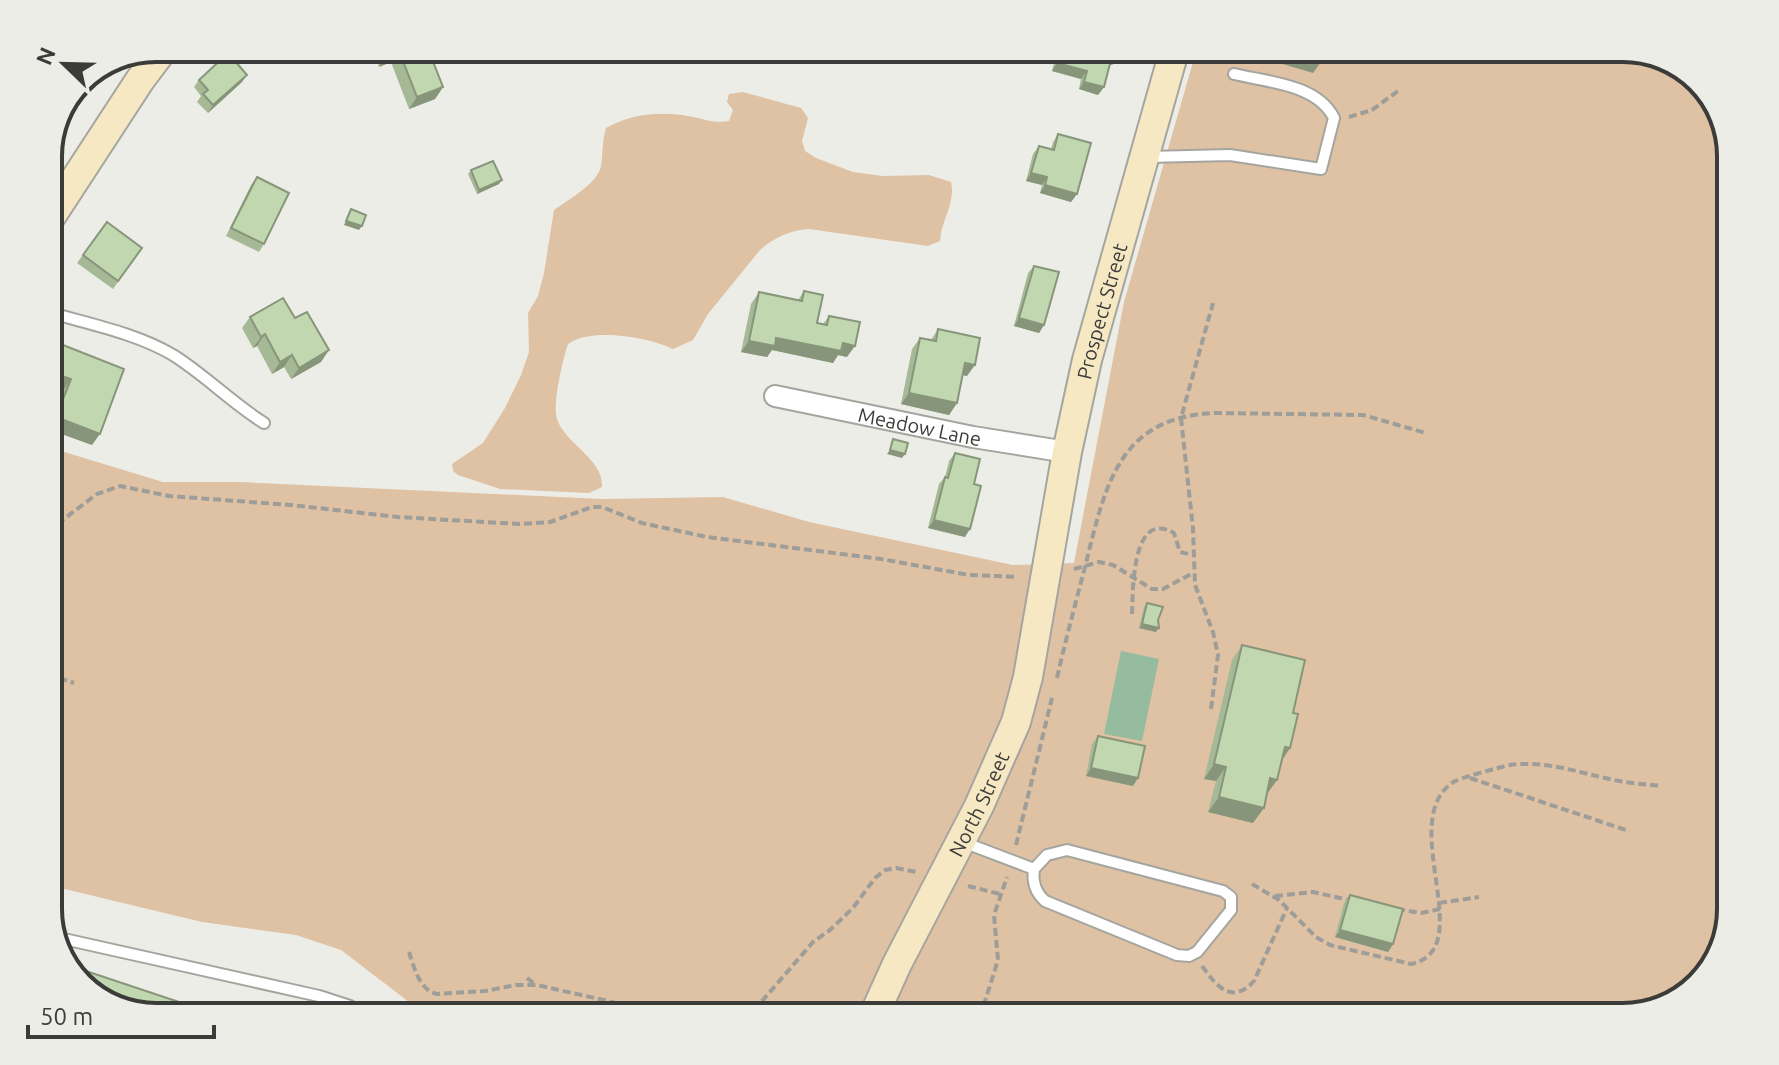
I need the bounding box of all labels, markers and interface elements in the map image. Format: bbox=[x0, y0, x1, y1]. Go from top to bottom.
north arrow bbox=[24, 24, 104, 104]
text: N bbox=[30, 44, 60, 68]
street label: Prospect Street bbox=[1072, 240, 1131, 381]
street label: Meadow Lane bbox=[856, 402, 983, 450]
street label: North Street bbox=[944, 748, 1013, 860]
scale bar bbox=[28, 989, 214, 1039]
text: 50 m bbox=[40, 1003, 93, 1030]

